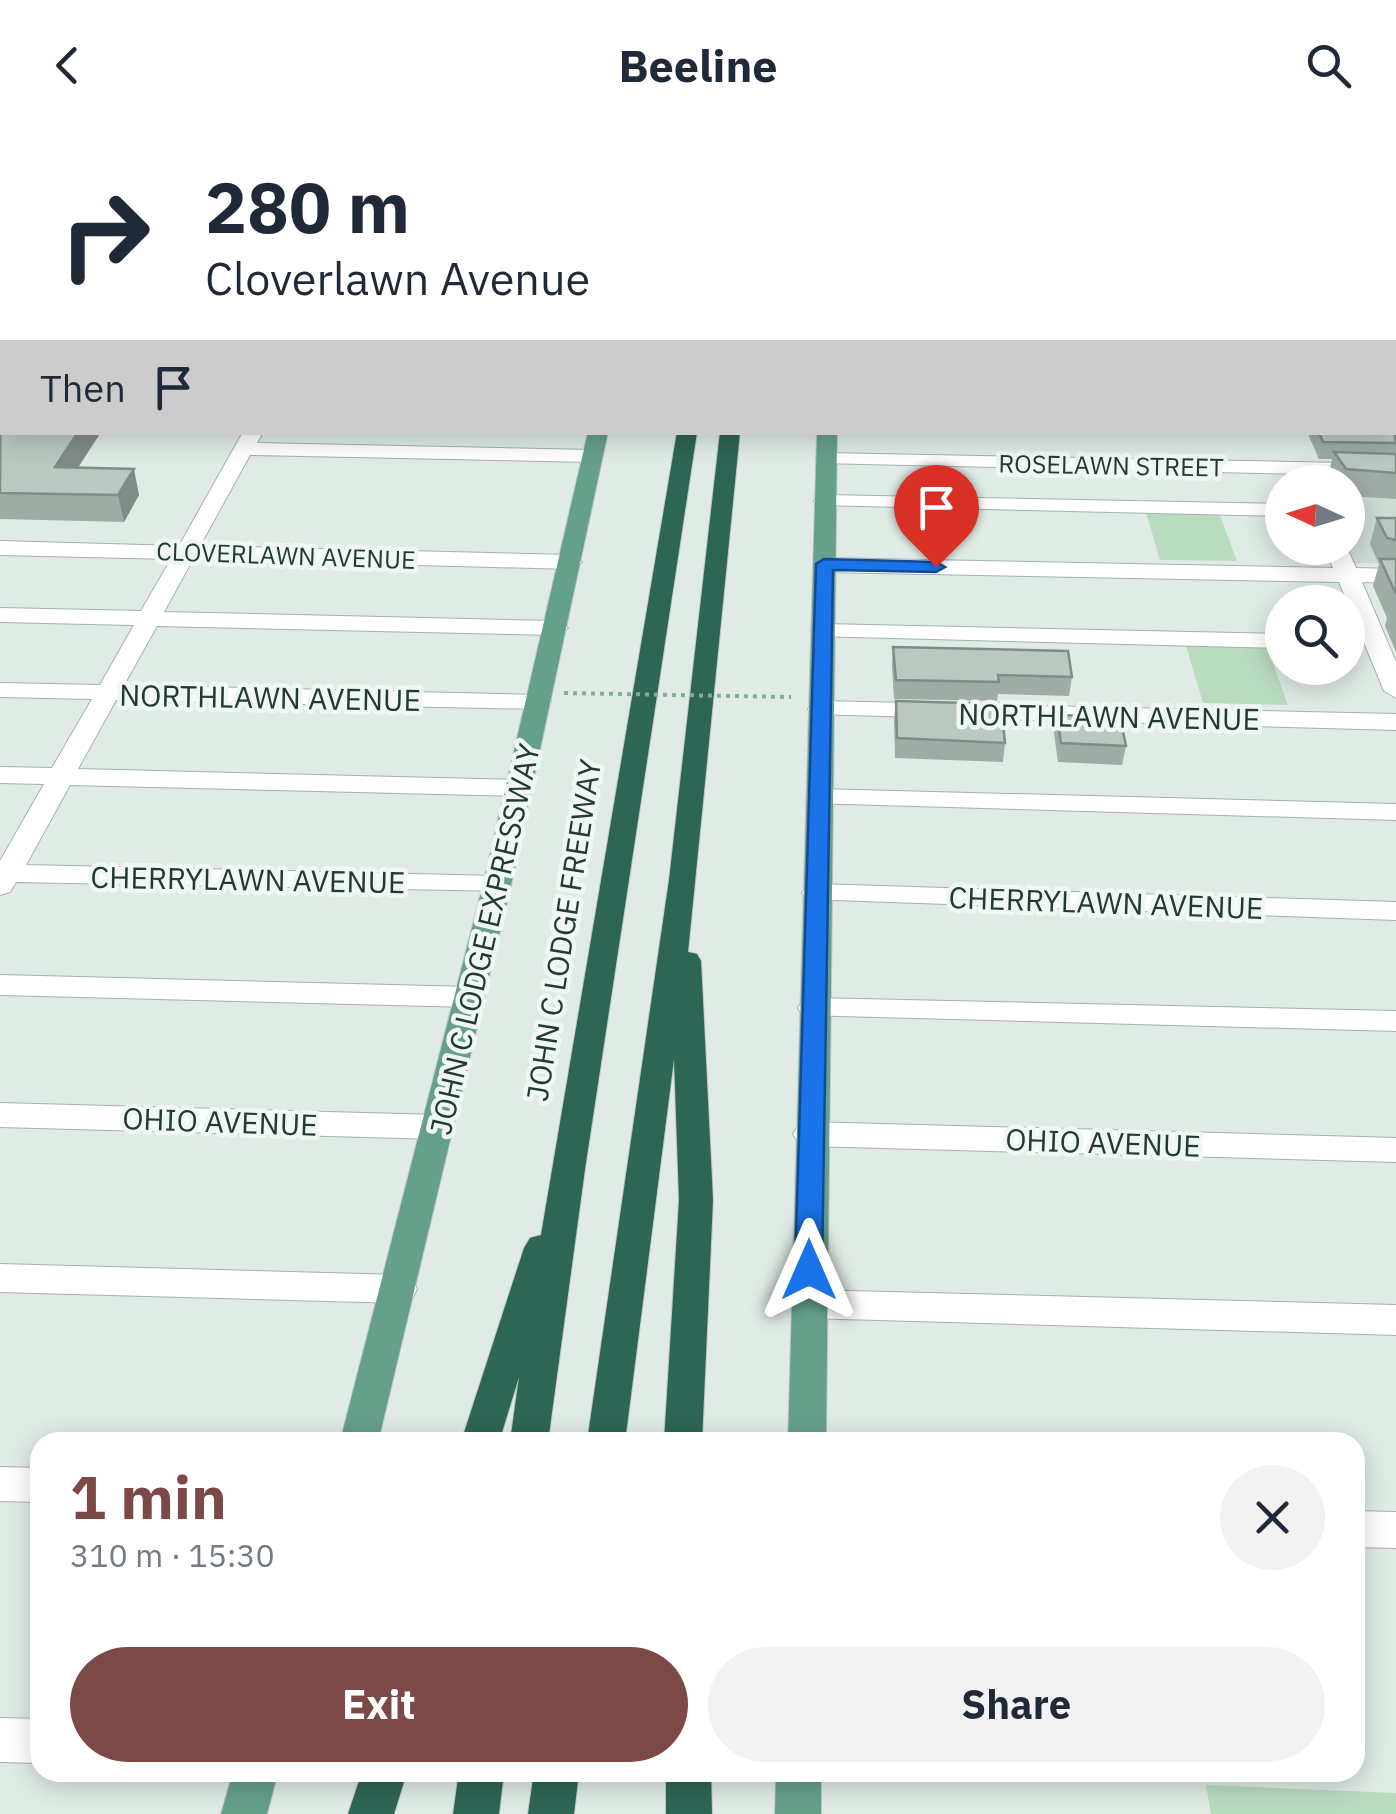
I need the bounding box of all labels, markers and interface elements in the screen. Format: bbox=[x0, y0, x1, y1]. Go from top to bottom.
text: Beeline bbox=[618, 36, 778, 94]
icon: back bbox=[40, 38, 95, 93]
icon: search bbox=[1301, 38, 1356, 93]
text: 280 m bbox=[205, 161, 410, 252]
icon: right bbox=[40, 170, 170, 300]
text: Cloverlawn Avenue bbox=[205, 249, 590, 307]
icon: arrive bbox=[146, 360, 201, 415]
text: Then bbox=[40, 363, 126, 412]
street label: ROSELAWN STREET bbox=[998, 447, 1224, 483]
pin bbox=[894, 465, 979, 568]
north arrow bbox=[1265, 465, 1365, 565]
map controls bbox=[1265, 465, 1365, 685]
icon: arrive bbox=[909, 480, 964, 535]
street label: CLOVERLAWN AVENUE bbox=[156, 534, 416, 576]
button: search bbox=[1265, 585, 1365, 685]
street label: NORTHLAWN AVENUE bbox=[119, 675, 421, 719]
street label: NORTHLAWN AVENUE bbox=[958, 694, 1260, 738]
street label: JOHN C LODGE EXPRESSWAY bbox=[420, 740, 548, 1138]
street label: JOHN C LODGE FREEWAY bbox=[517, 756, 609, 1104]
street label: CHERRYLAWN AVENUE bbox=[90, 857, 406, 901]
street label: CHERRYLAWN AVENUE bbox=[948, 877, 1264, 927]
street label: OHIO AVENUE bbox=[122, 1098, 318, 1144]
street label: OHIO AVENUE bbox=[1005, 1119, 1201, 1165]
position arrow bbox=[757, 1218, 861, 1322]
text: 1 min bbox=[70, 1457, 227, 1536]
button: close bbox=[1220, 1465, 1325, 1570]
text: 310 m · 15:30 bbox=[70, 1534, 275, 1576]
button: Exit bbox=[70, 1647, 688, 1762]
button: Share bbox=[708, 1647, 1325, 1762]

